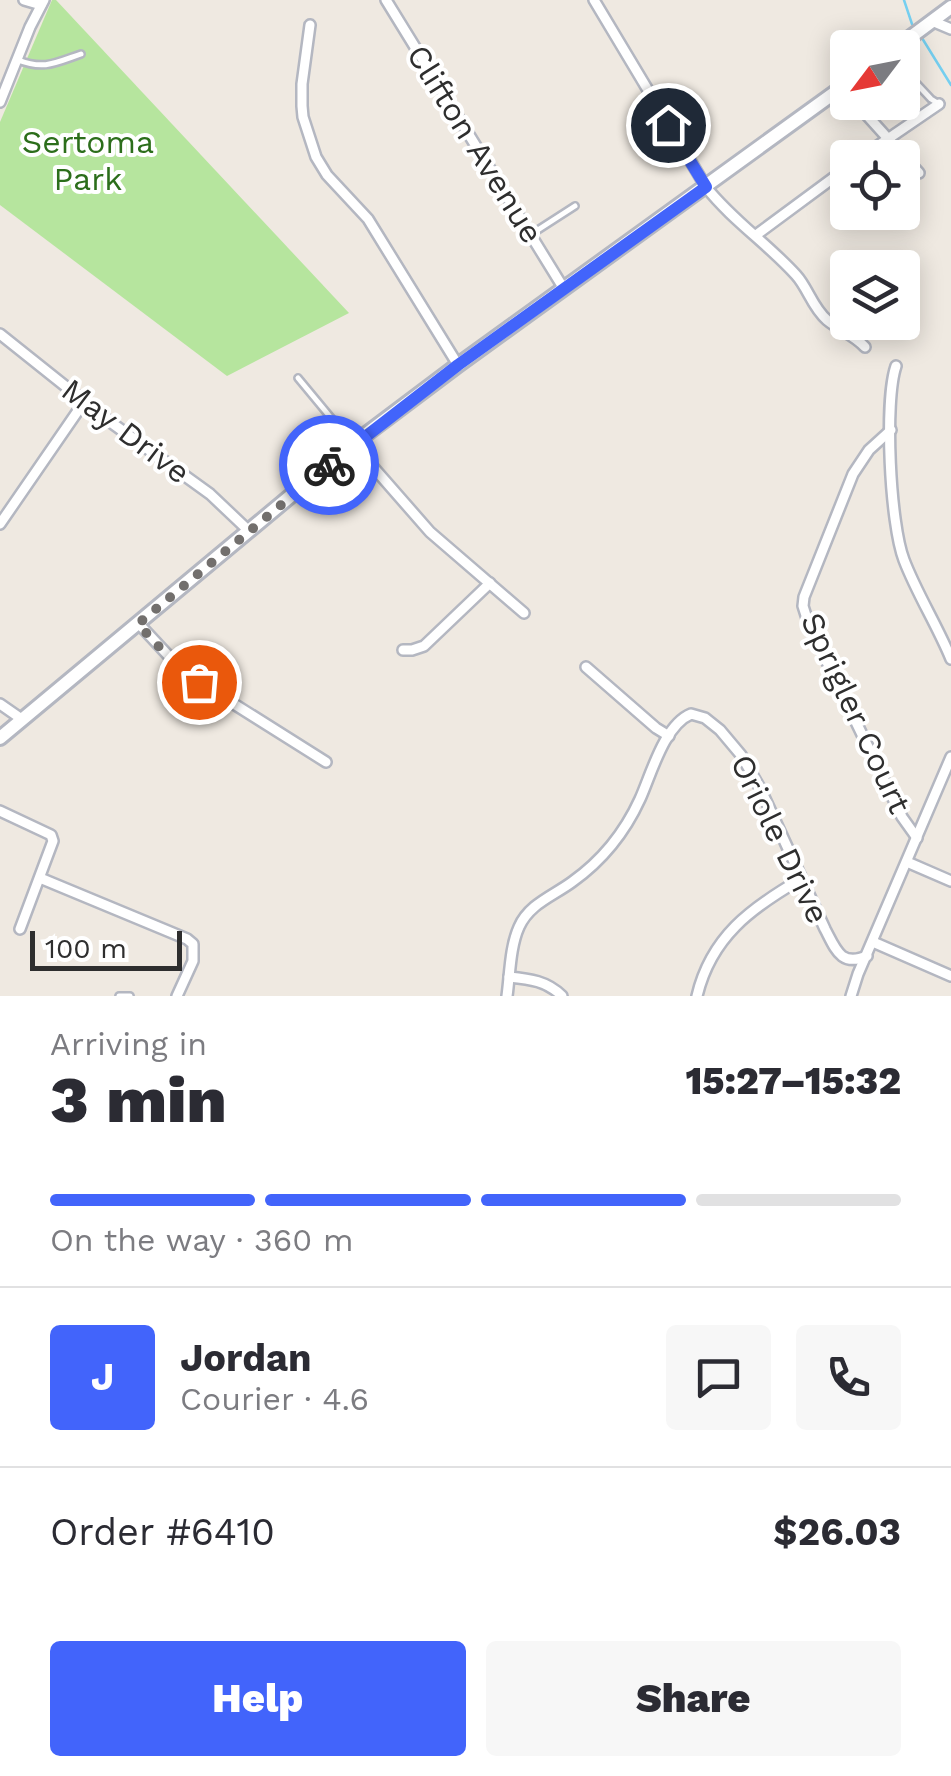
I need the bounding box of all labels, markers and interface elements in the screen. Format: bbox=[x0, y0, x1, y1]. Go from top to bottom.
north arrow bbox=[830, 30, 920, 120]
map controls bbox=[830, 30, 920, 340]
street label: Clifton Avenue bbox=[399, 38, 551, 250]
pin bbox=[626, 83, 711, 168]
icon: home bbox=[641, 98, 696, 153]
park label: Sertoma Park bbox=[22, 123, 154, 198]
button: locate bbox=[830, 140, 920, 230]
button: layers bbox=[830, 250, 920, 340]
street label: May Drive bbox=[54, 371, 198, 491]
courier bbox=[279, 415, 379, 515]
icon: bike bbox=[302, 438, 357, 493]
street label: Sprigler Court bbox=[793, 607, 919, 819]
pin bbox=[157, 640, 242, 725]
icon: bag bbox=[172, 655, 227, 710]
street label: Oriole Drive bbox=[723, 748, 837, 930]
scale bar bbox=[30, 926, 182, 970]
text: 100 m bbox=[45, 932, 127, 965]
text: Arriving in bbox=[50, 1025, 207, 1063]
text: 15:27–15:32 bbox=[685, 1059, 901, 1103]
text: 3 min bbox=[50, 1062, 227, 1138]
text: On the way · 360 m bbox=[50, 1221, 354, 1259]
button: chat bbox=[666, 1325, 771, 1430]
button: phone bbox=[796, 1325, 901, 1430]
text: Jordan bbox=[180, 1336, 312, 1380]
text: J bbox=[91, 1355, 114, 1399]
text: Courier · 4.6 bbox=[180, 1380, 369, 1418]
text: Order #6410 bbox=[50, 1510, 275, 1554]
text: $26.03 bbox=[773, 1510, 901, 1554]
button: Help bbox=[50, 1641, 466, 1756]
button: Share bbox=[486, 1641, 901, 1756]

